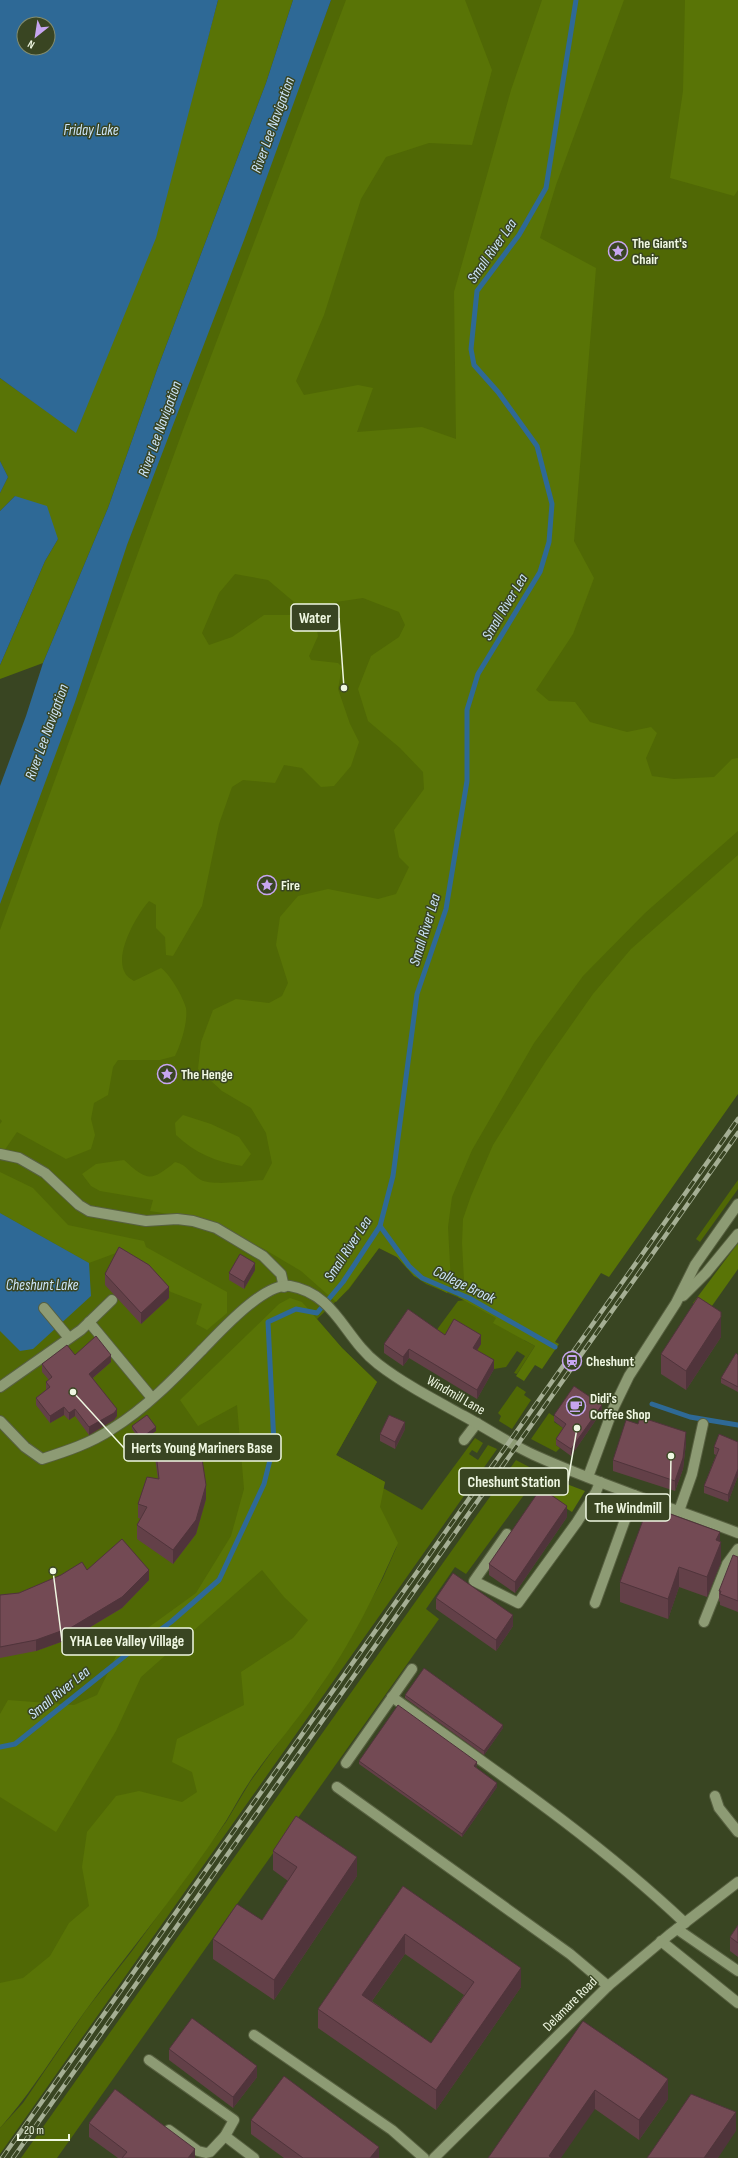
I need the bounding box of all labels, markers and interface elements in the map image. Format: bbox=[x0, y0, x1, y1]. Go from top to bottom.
north arrow bbox=[16, 16, 56, 56]
text: N bbox=[25, 37, 37, 51]
water label: River Lee Navigation bbox=[247, 75, 299, 175]
water label: Friday Lake bbox=[63, 121, 119, 140]
water label: Small River Lea bbox=[463, 215, 521, 287]
place label: The Giant's Chair bbox=[632, 235, 687, 268]
place icon: The Giant's Chair bbox=[607, 240, 629, 262]
water label: River Lee Navigation bbox=[134, 379, 186, 479]
water label: Small River Lea bbox=[478, 570, 532, 644]
callout: Water bbox=[291, 604, 339, 631]
text: Water bbox=[299, 609, 331, 628]
water label: River Lee Navigation bbox=[21, 682, 73, 782]
place icon: Fire bbox=[256, 874, 278, 896]
place label: Fire bbox=[281, 877, 300, 894]
water label: Small River Lea bbox=[405, 892, 445, 968]
place icon: The Henge bbox=[156, 1063, 178, 1085]
place label: The Henge bbox=[181, 1066, 233, 1083]
water label: Small River Lea bbox=[320, 1213, 376, 1285]
water label: College Brook bbox=[430, 1262, 499, 1308]
water label: Cheshunt Lake bbox=[6, 1276, 78, 1295]
station icon: Cheshunt bbox=[561, 1350, 583, 1372]
place label: Cheshunt bbox=[586, 1353, 634, 1370]
street label: Windmill Lane bbox=[424, 1371, 488, 1419]
place label: Didi's Coffee Shop bbox=[590, 1390, 651, 1423]
cafe icon: Didi's Coffee Shop bbox=[565, 1395, 587, 1417]
callout: Herts Young Mariners Base bbox=[124, 1434, 281, 1461]
text: Herts Young Mariners Base bbox=[131, 1439, 273, 1458]
callout: Cheshunt Station bbox=[459, 1468, 568, 1495]
text: Cheshunt Station bbox=[468, 1473, 560, 1492]
callout: The Windmill bbox=[586, 1494, 670, 1521]
text: The Windmill bbox=[594, 1499, 662, 1518]
callout: YHA Lee Valley Village bbox=[62, 1628, 193, 1655]
text: YHA Lee Valley Village bbox=[70, 1632, 184, 1651]
water label: Small River Lea bbox=[24, 1662, 94, 1724]
street label: Delamare Road bbox=[539, 1973, 601, 2035]
scale bar bbox=[18, 2116, 69, 2142]
text: 20 m bbox=[24, 2123, 44, 2138]

